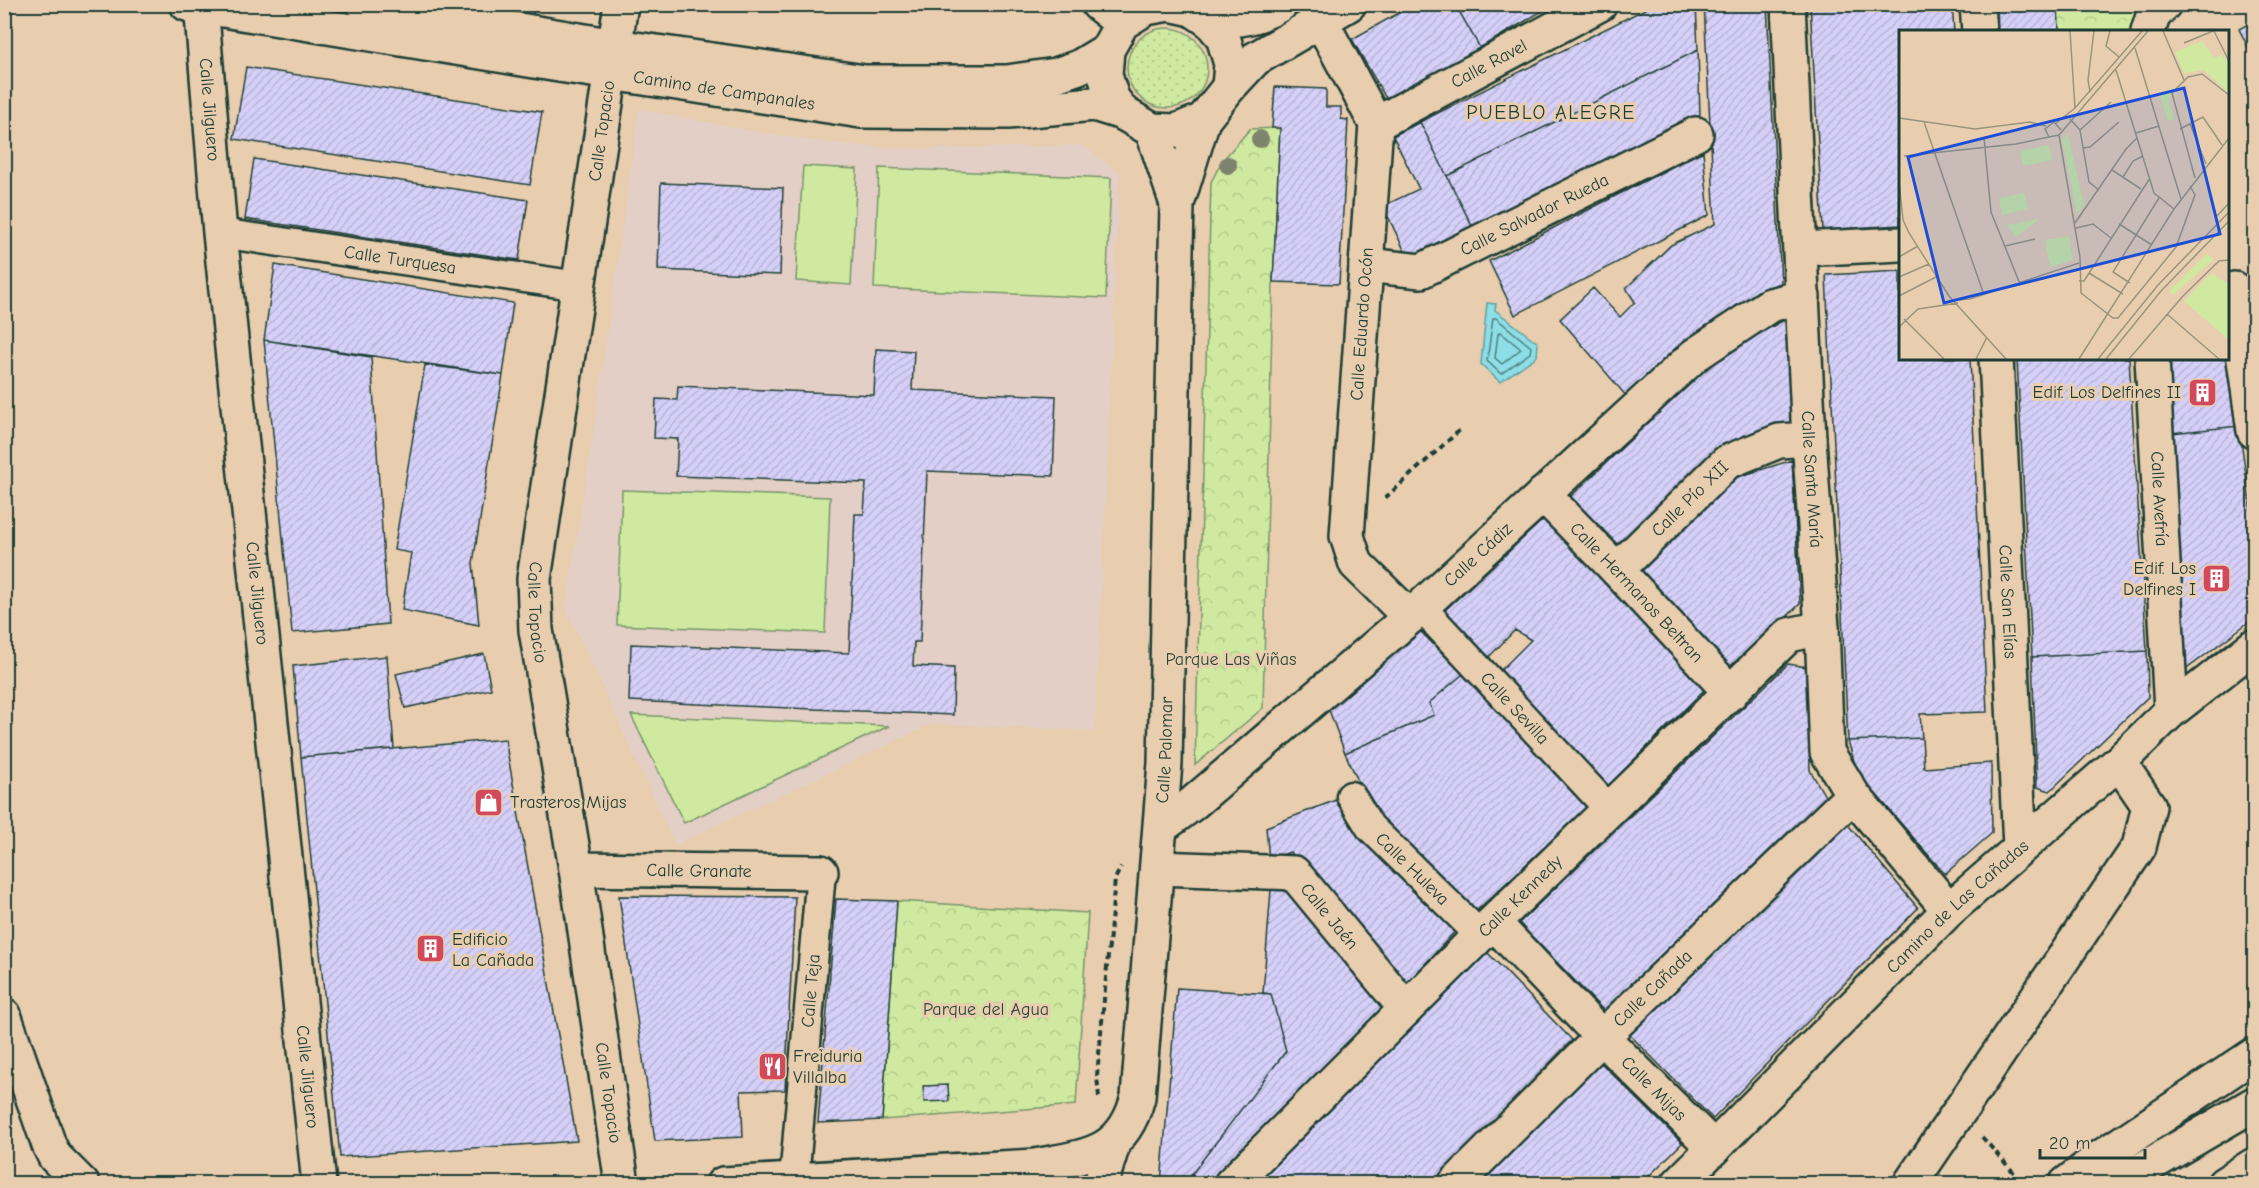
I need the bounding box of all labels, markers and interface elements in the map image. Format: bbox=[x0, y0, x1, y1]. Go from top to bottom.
inset map bbox=[1899, 30, 2229, 360]
street label: Calle Ravel bbox=[1447, 35, 1530, 92]
street label: Calle Jilguero bbox=[195, 57, 225, 162]
street label: Camino de Campanales bbox=[632, 66, 816, 114]
street label: Calle Topacio bbox=[585, 79, 619, 183]
district label: PUEBLO ALEGRE bbox=[1466, 101, 1636, 124]
street label: Calle Salvador Rueda bbox=[1457, 169, 1612, 260]
street label: Calle Turquesa bbox=[343, 241, 457, 278]
street label: Calle Eduardo Ocón bbox=[1346, 247, 1378, 401]
building icon: Edif. Los Delfines II bbox=[2186, 376, 2218, 408]
place label: Edif. Los Delfines II bbox=[2033, 382, 2181, 403]
street label: Calle Santa María bbox=[1797, 410, 1827, 549]
street label: Calle Avefría bbox=[2147, 451, 2173, 547]
street label: Calle Pío XII bbox=[1647, 456, 1733, 541]
street label: Calle Cádiz bbox=[1439, 518, 1516, 591]
street label: Calle Hermanos Beltran bbox=[1566, 518, 1708, 667]
street label: Calle Jilguero bbox=[242, 541, 273, 646]
street label: Calle San Elías bbox=[1995, 544, 2021, 659]
place label: Edif. Los Delfines I bbox=[2123, 558, 2196, 600]
street label: Calle Topacio bbox=[523, 560, 552, 665]
building icon: Edif. Los Delfines I bbox=[2201, 562, 2233, 594]
park label: Parque Las Viñas bbox=[1166, 649, 1296, 670]
street label: Calle Sevilla bbox=[1476, 668, 1554, 749]
street label: Calle Palomar bbox=[1151, 696, 1177, 804]
shop icon: Trasteros Mijas bbox=[473, 786, 505, 818]
place label: Trasteros Mijas bbox=[510, 792, 627, 813]
street label: Calle Huleva bbox=[1371, 828, 1454, 910]
street label: Camino de Las Cañadas bbox=[1882, 835, 2033, 978]
street label: Calle Kennedy bbox=[1474, 850, 1567, 942]
street label: Calle Granate bbox=[646, 859, 752, 882]
street label: Calle Jaén bbox=[1296, 879, 1363, 954]
place label: Edificio La Cañada bbox=[452, 929, 534, 971]
building icon: Edificio La Cañada bbox=[415, 933, 447, 965]
street label: Calle Cañada bbox=[1609, 945, 1696, 1031]
street label: Calle Teja bbox=[797, 953, 824, 1028]
park label: Parque del Agua bbox=[923, 999, 1049, 1020]
street label: Calle Jilguero bbox=[292, 1024, 324, 1129]
street label: Calle Topacio bbox=[591, 1041, 626, 1145]
place label: Freiduria Villalba bbox=[793, 1046, 863, 1088]
restaurant icon: Freiduria Villalba bbox=[756, 1050, 788, 1082]
street label: Calle Mijas bbox=[1617, 1051, 1691, 1125]
scale bar bbox=[2040, 1122, 2145, 1160]
text: 20 m bbox=[2049, 1133, 2090, 1154]

